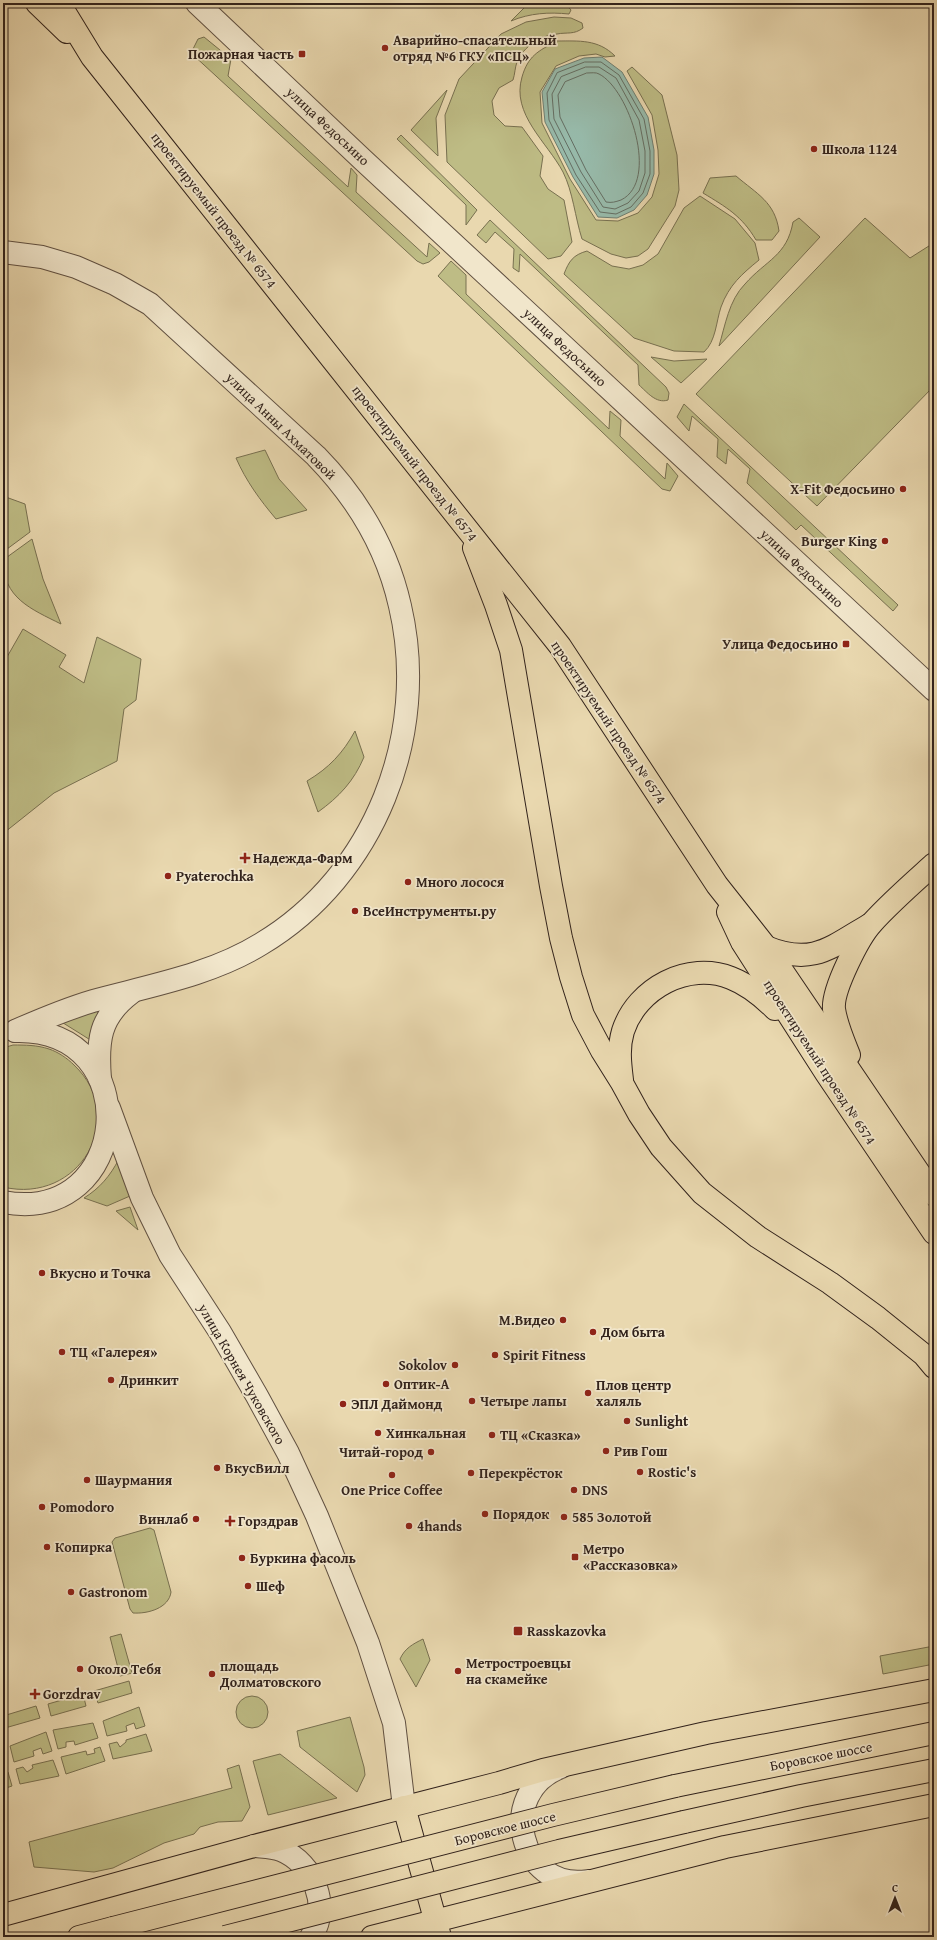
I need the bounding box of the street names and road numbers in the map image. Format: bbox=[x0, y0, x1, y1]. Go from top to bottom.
street label: улица Федосьино bbox=[281, 81, 374, 170]
street label: проектируемый проезд № 6574 bbox=[147, 128, 282, 292]
street label: улица Федосьино bbox=[518, 302, 611, 391]
street label: улица Анны Ахматовой bbox=[220, 367, 341, 484]
street label: проектируемый проезд № 6574 bbox=[348, 381, 483, 545]
street label: улица Федосьино bbox=[755, 523, 848, 612]
street label: проектируемый проезд № 6574 bbox=[547, 636, 671, 808]
street label: проектируемый проезд № 6574 bbox=[759, 976, 881, 1149]
street label: улица Корнея Чуковского bbox=[193, 1299, 291, 1448]
street label: Боровское шоссе bbox=[768, 1736, 874, 1776]
street label: Боровское шоссе bbox=[452, 1806, 558, 1850]

